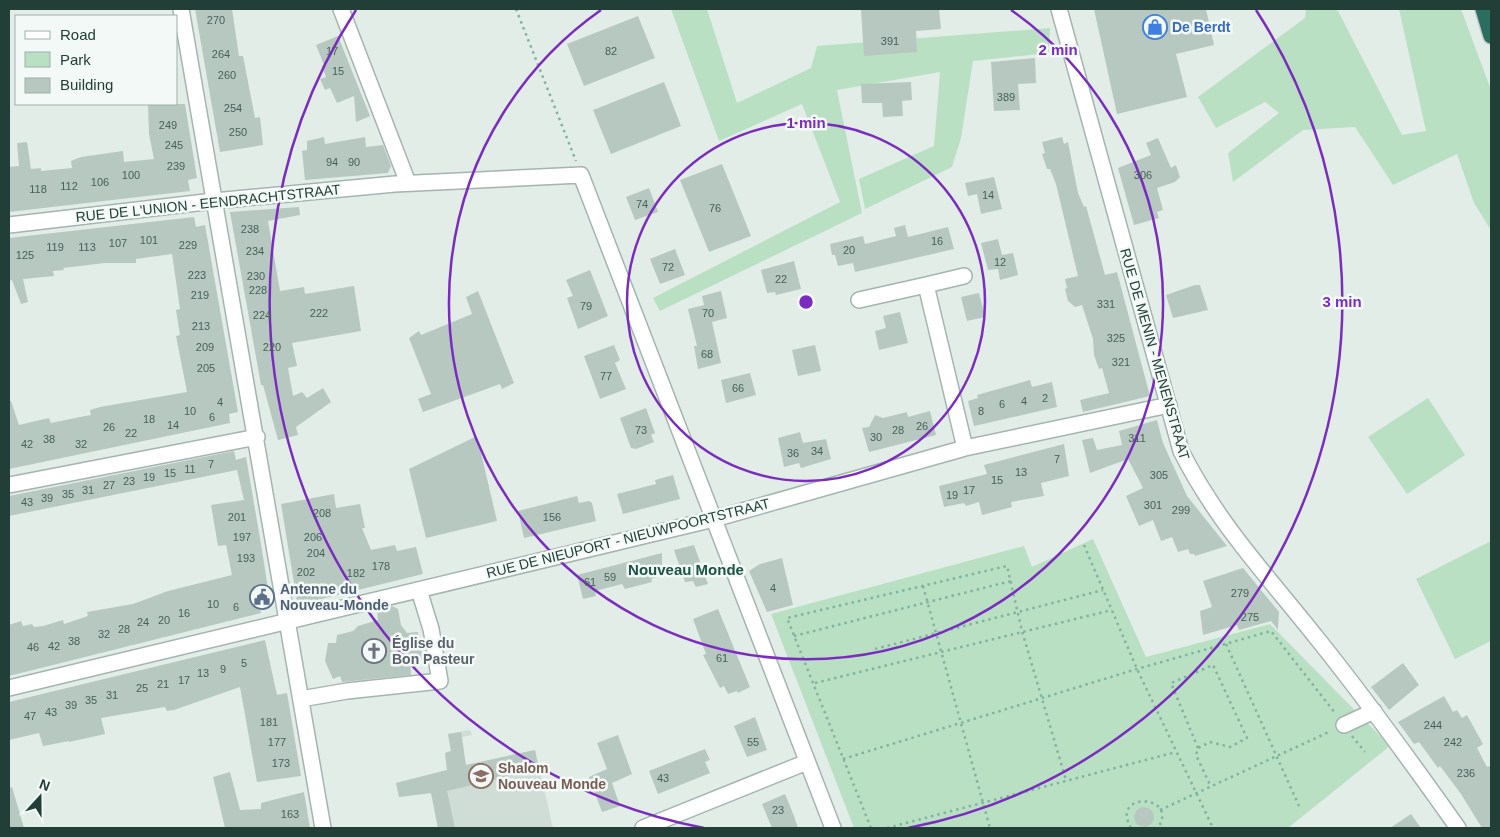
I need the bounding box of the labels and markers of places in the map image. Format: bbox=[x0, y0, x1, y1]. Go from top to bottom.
shop icon: De Berdt bbox=[1142, 14, 1168, 40]
place label: De Berdt bbox=[1172, 19, 1231, 35]
centre of rings bbox=[797, 293, 815, 311]
place label: Antenne du Nouveau-Monde bbox=[280, 581, 389, 613]
public building icon: Antenne du Nouveau-Monde bbox=[249, 584, 275, 610]
place label: Église du Bon Pasteur bbox=[392, 635, 475, 667]
church icon: Église du Bon Pasteur bbox=[361, 638, 387, 664]
place label: Shalom Nouveau Monde bbox=[498, 760, 606, 792]
school or university icon: Shalom Nouveau Monde bbox=[468, 763, 494, 789]

